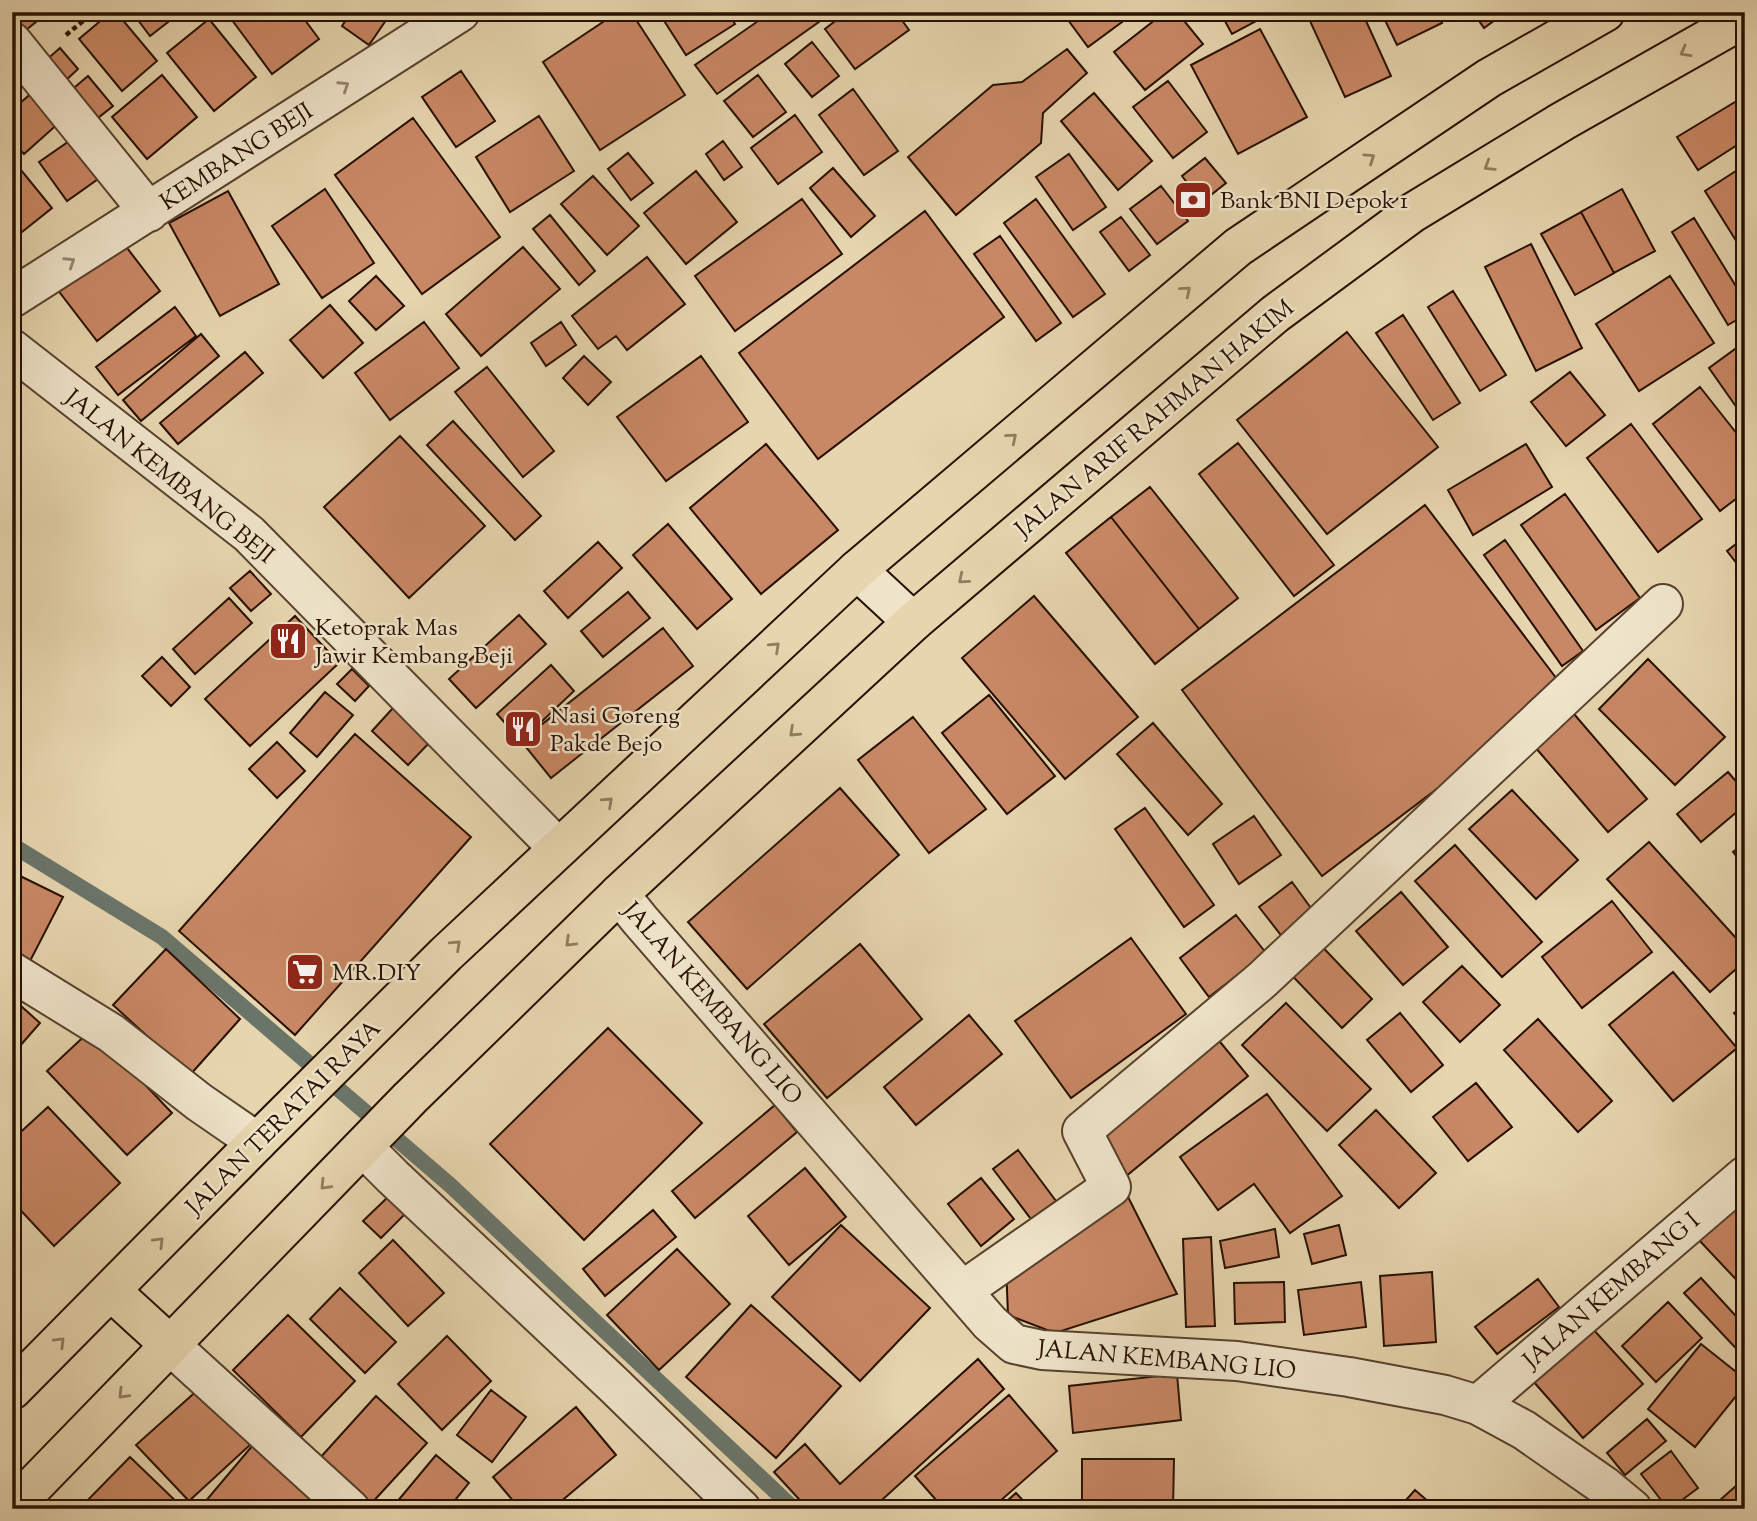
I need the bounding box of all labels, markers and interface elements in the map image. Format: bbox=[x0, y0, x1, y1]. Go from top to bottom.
one-way arrow bbox=[1680, 43, 1693, 56]
one-way arrow bbox=[337, 82, 350, 95]
street label: KEMBANG BEJI bbox=[154, 95, 320, 220]
one-way arrow bbox=[1362, 154, 1375, 166]
one-way arrow bbox=[1483, 158, 1496, 171]
bank icon: Bank BNI Depok 1 bbox=[1172, 179, 1214, 221]
place label: Bank BNI Depok 1 bbox=[1220, 185, 1408, 219]
one-way arrow bbox=[62, 258, 75, 270]
one-way arrow bbox=[1177, 287, 1190, 299]
street label: JALAN ARIF RAHMAN HAKIM bbox=[1007, 292, 1302, 548]
street label: JALAN KEMBANG BEJI bbox=[55, 381, 281, 573]
one-way arrow bbox=[1004, 433, 1016, 446]
one-way arrow bbox=[958, 571, 971, 583]
place label: Ketoprak Mas Jawir Kembang Beji bbox=[313, 612, 513, 674]
restaurant icon: Ketoprak Mas Jawir Kembang Beji bbox=[267, 620, 309, 662]
one-way arrow bbox=[767, 642, 780, 655]
place label: Nasi Goreng Pakde Bejo bbox=[550, 700, 680, 762]
restaurant icon: Nasi Goreng Pakde Bejo bbox=[502, 708, 544, 750]
one-way arrow bbox=[789, 723, 802, 736]
one-way arrow bbox=[600, 797, 613, 810]
street label: JALAN KEMBANG LIO bbox=[612, 894, 809, 1113]
one-way arrow bbox=[565, 933, 578, 946]
one-way arrow bbox=[448, 941, 461, 954]
supermarket icon: MR.DIY bbox=[284, 951, 326, 993]
place label: MR.DIY bbox=[332, 957, 421, 991]
street label: JALAN TERATAI RAYA bbox=[178, 1013, 390, 1225]
one-way arrow bbox=[321, 1177, 334, 1190]
street label: JALAN KEMBANG I bbox=[1515, 1205, 1708, 1379]
one-way arrow bbox=[151, 1237, 164, 1250]
street label: JALAN KEMBANG LIO bbox=[1034, 1333, 1297, 1389]
one-way arrow bbox=[52, 1337, 65, 1350]
one-way arrow bbox=[118, 1386, 131, 1399]

